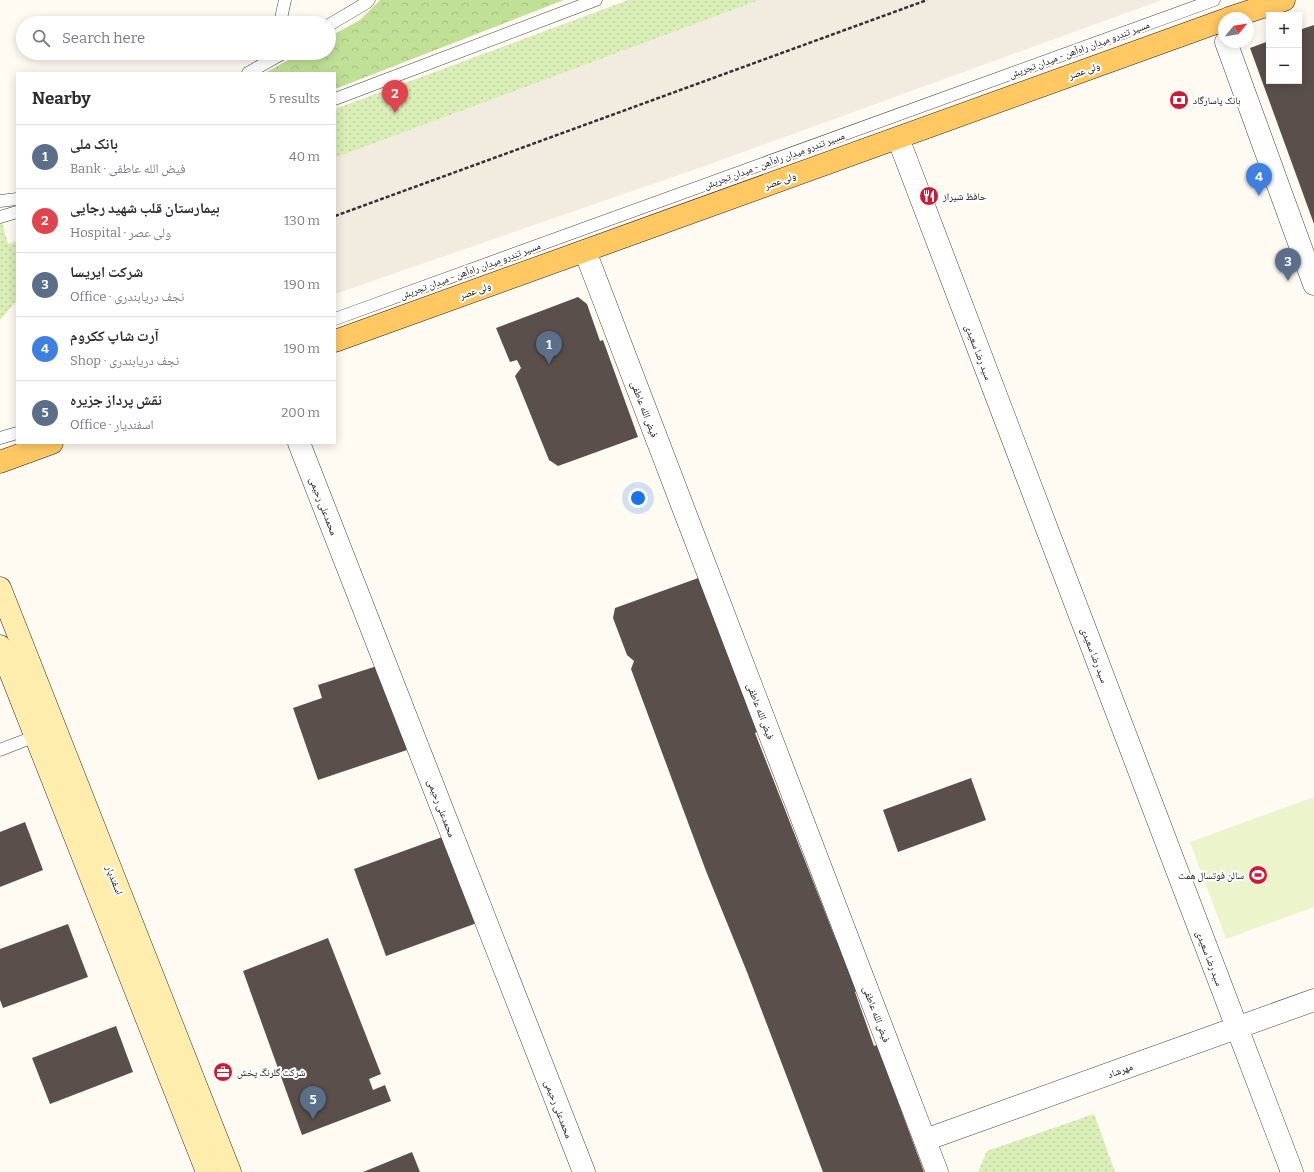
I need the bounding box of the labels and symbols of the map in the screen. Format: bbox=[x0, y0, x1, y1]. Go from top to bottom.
north arrow bbox=[1218, 12, 1254, 48]
street label: مسیر تندرو میدان راه‌آهن - میدان تجریش bbox=[1007, 19, 1152, 81]
street label: ولی عصر bbox=[1066, 60, 1102, 82]
pin: 2 bbox=[382, 80, 408, 113]
bank icon: بانک پاسارگاد bbox=[1168, 89, 1190, 111]
place label: بانک پاسارگاد bbox=[1193, 95, 1241, 107]
street label: مسیر تندرو میدان راه‌آهن - میدان تجریش bbox=[702, 130, 847, 192]
pin: 4 bbox=[1246, 163, 1272, 196]
street label: ولی عصر bbox=[762, 170, 798, 192]
restaurant icon: حافظ شیراز bbox=[918, 185, 940, 207]
place label: حافظ شیراز bbox=[942, 191, 987, 203]
street label: مسیر تندرو میدان راه‌آهن - میدان تجریش bbox=[398, 240, 543, 302]
pin: 3 bbox=[1275, 248, 1301, 281]
street label: ولی عصر bbox=[457, 280, 493, 302]
street label: سید رضا سعیدی bbox=[962, 323, 994, 382]
pin: 1 bbox=[536, 331, 562, 364]
street label: فیض الله عاطفی bbox=[628, 380, 660, 439]
street label: محمدعلی رحیمی bbox=[306, 476, 340, 538]
your location bbox=[628, 488, 648, 508]
street label: سید رضا سعیدی bbox=[1078, 626, 1110, 685]
street label: فیض الله عاطفی bbox=[744, 682, 776, 741]
street label: محمدعلی رحیمی bbox=[424, 778, 458, 840]
street label: اسفندیار bbox=[103, 863, 125, 897]
sports icon: سالن فوتسال همت bbox=[1247, 864, 1269, 886]
place label: سالن فوتسال همت bbox=[1178, 870, 1244, 882]
street label: سید رضا سعیدی bbox=[1193, 929, 1225, 988]
street label: فیض الله عاطفی bbox=[860, 985, 892, 1044]
office icon: شرکت گلرنگ پخش bbox=[212, 1061, 234, 1083]
street label: مهرشاد bbox=[1106, 1061, 1135, 1081]
place label: شرکت گلرنگ پخش bbox=[237, 1067, 306, 1079]
street label: محمدعلی رحیمی bbox=[541, 1079, 575, 1141]
pin: 5 bbox=[300, 1086, 326, 1119]

